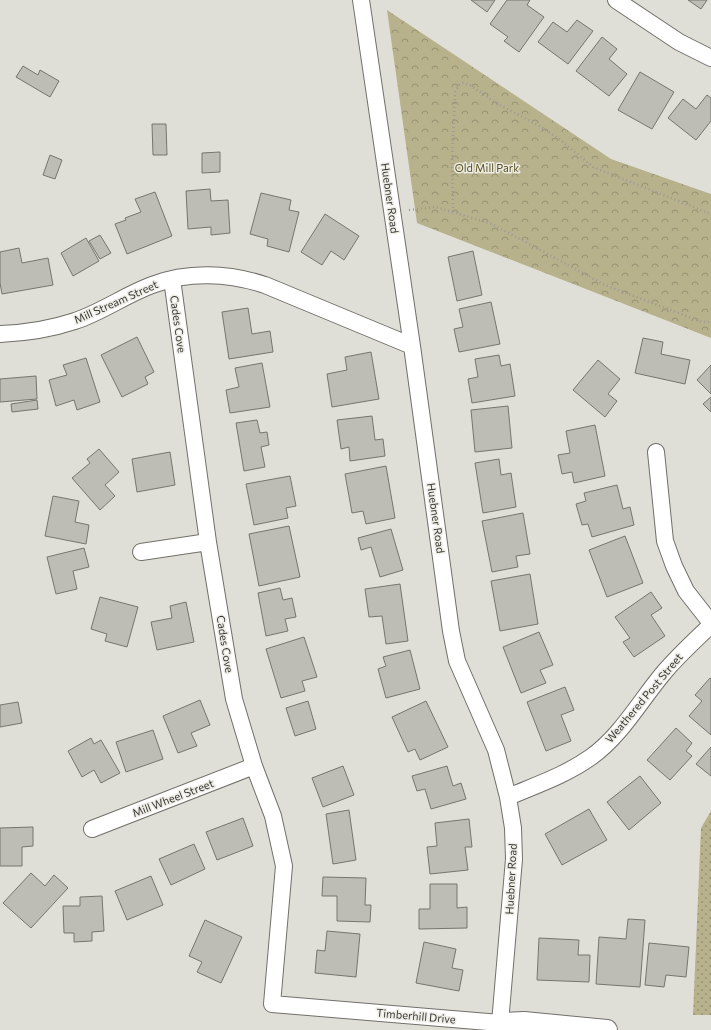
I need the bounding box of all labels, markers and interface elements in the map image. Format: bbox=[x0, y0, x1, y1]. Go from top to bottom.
park label: Old Mill Park bbox=[455, 161, 519, 174]
street label: Huebner Road bbox=[379, 162, 402, 234]
street label: Mill Stream Street bbox=[72, 277, 160, 326]
street label: Cades Cove bbox=[168, 294, 189, 354]
street label: Huebner Road bbox=[425, 482, 448, 554]
street label: Cades Cove bbox=[215, 614, 236, 674]
street label: Weathered Post Street bbox=[602, 650, 685, 745]
street label: Mill Wheel Street bbox=[130, 776, 216, 819]
street label: Huebner Road bbox=[502, 843, 519, 915]
street label: Timberhill Drive bbox=[376, 1006, 456, 1025]

